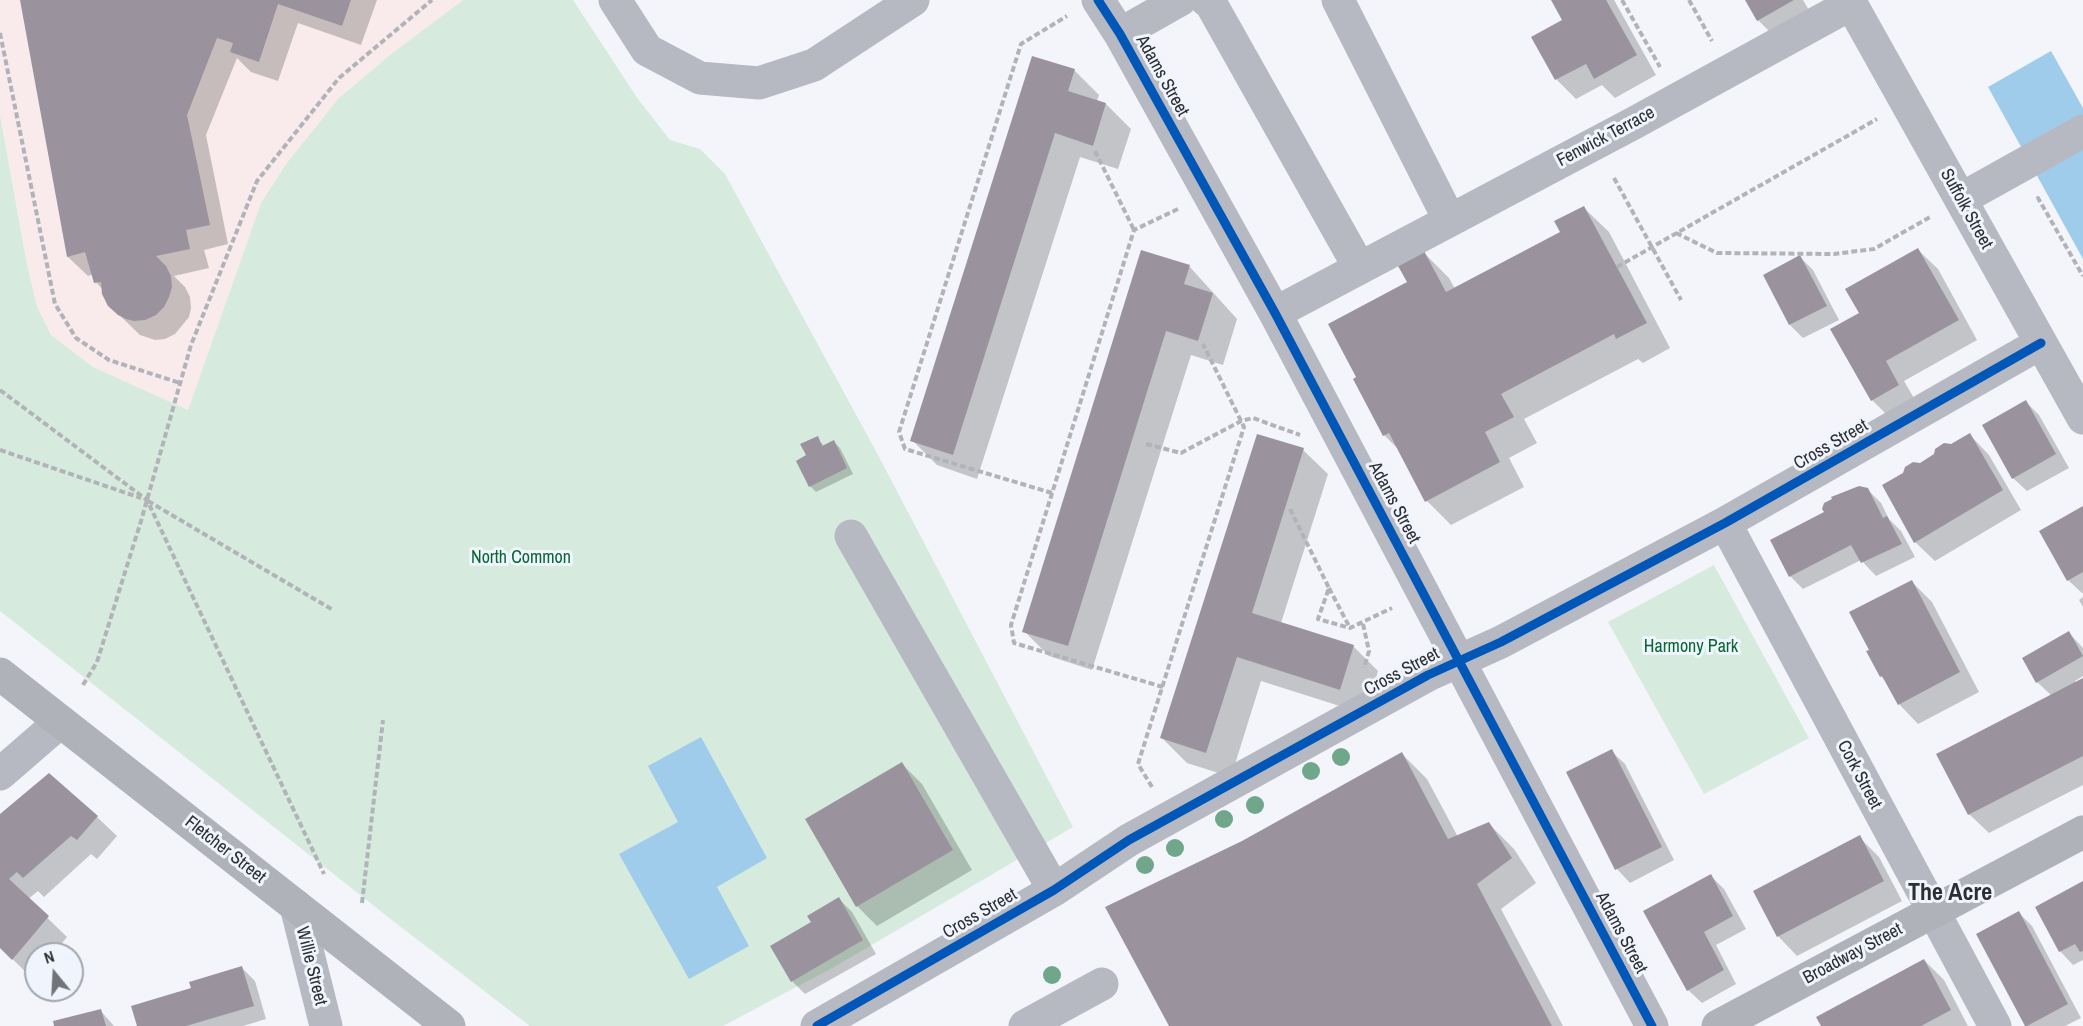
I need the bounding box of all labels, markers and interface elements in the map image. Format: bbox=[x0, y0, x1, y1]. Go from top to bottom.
street label: Adams Street bbox=[1131, 32, 1193, 120]
street label: Fenwick Terrace bbox=[1553, 102, 1659, 172]
street label: Suffolk Street bbox=[1935, 165, 1997, 253]
street label: Cross Street bbox=[1790, 415, 1872, 475]
street label: Adams Street bbox=[1363, 458, 1425, 548]
park label: North Common bbox=[471, 547, 571, 569]
park label: Harmony Park bbox=[1644, 636, 1738, 658]
street label: Cross Street bbox=[1361, 643, 1443, 701]
street label: Cork Street bbox=[1832, 737, 1886, 813]
street label: Fletcher Street bbox=[180, 812, 270, 888]
district label: The Acre bbox=[1908, 880, 1992, 908]
street label: Cross Street bbox=[939, 884, 1021, 944]
street label: Adams Street bbox=[1590, 888, 1652, 978]
street label: Broadway Street bbox=[1800, 919, 1906, 989]
street label: Willie Street bbox=[291, 924, 331, 1008]
north arrow bbox=[24, 942, 84, 1002]
text: N bbox=[41, 945, 57, 969]

